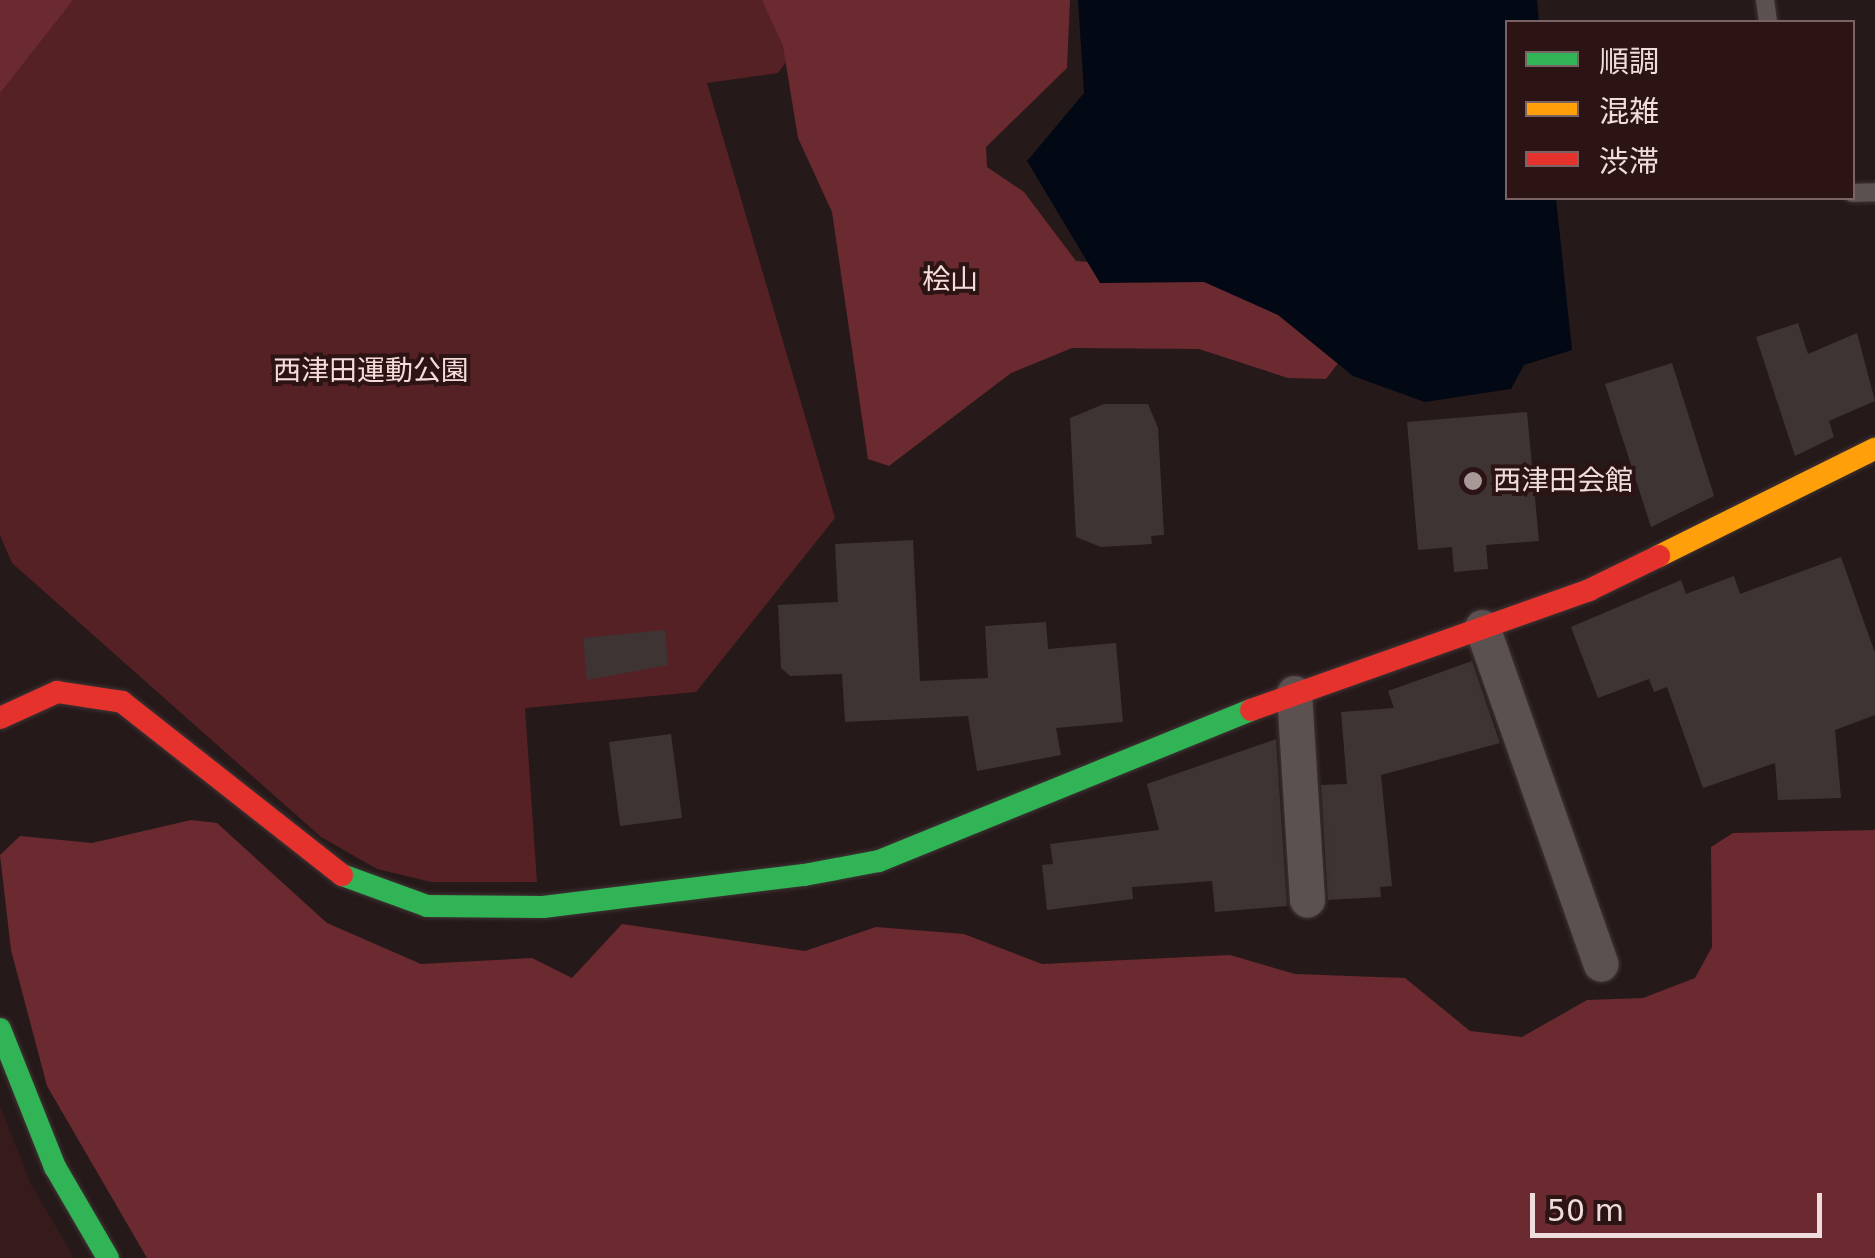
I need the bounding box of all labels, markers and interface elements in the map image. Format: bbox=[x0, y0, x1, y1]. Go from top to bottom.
legend bbox=[1505, 20, 1855, 200]
text: 順調 bbox=[1599, 44, 1659, 79]
text: 混雑 bbox=[1599, 94, 1659, 129]
text: 渋滞 bbox=[1599, 144, 1659, 179]
park label: 桧山 bbox=[922, 263, 978, 297]
park label: 西津田運動公園 bbox=[273, 354, 469, 388]
place label: 西津田会館 bbox=[1493, 464, 1633, 498]
marker: 西津田会館 bbox=[1462, 470, 1484, 492]
scale bar bbox=[1535, 1173, 1828, 1235]
text: 50 m bbox=[1547, 1193, 1624, 1228]

